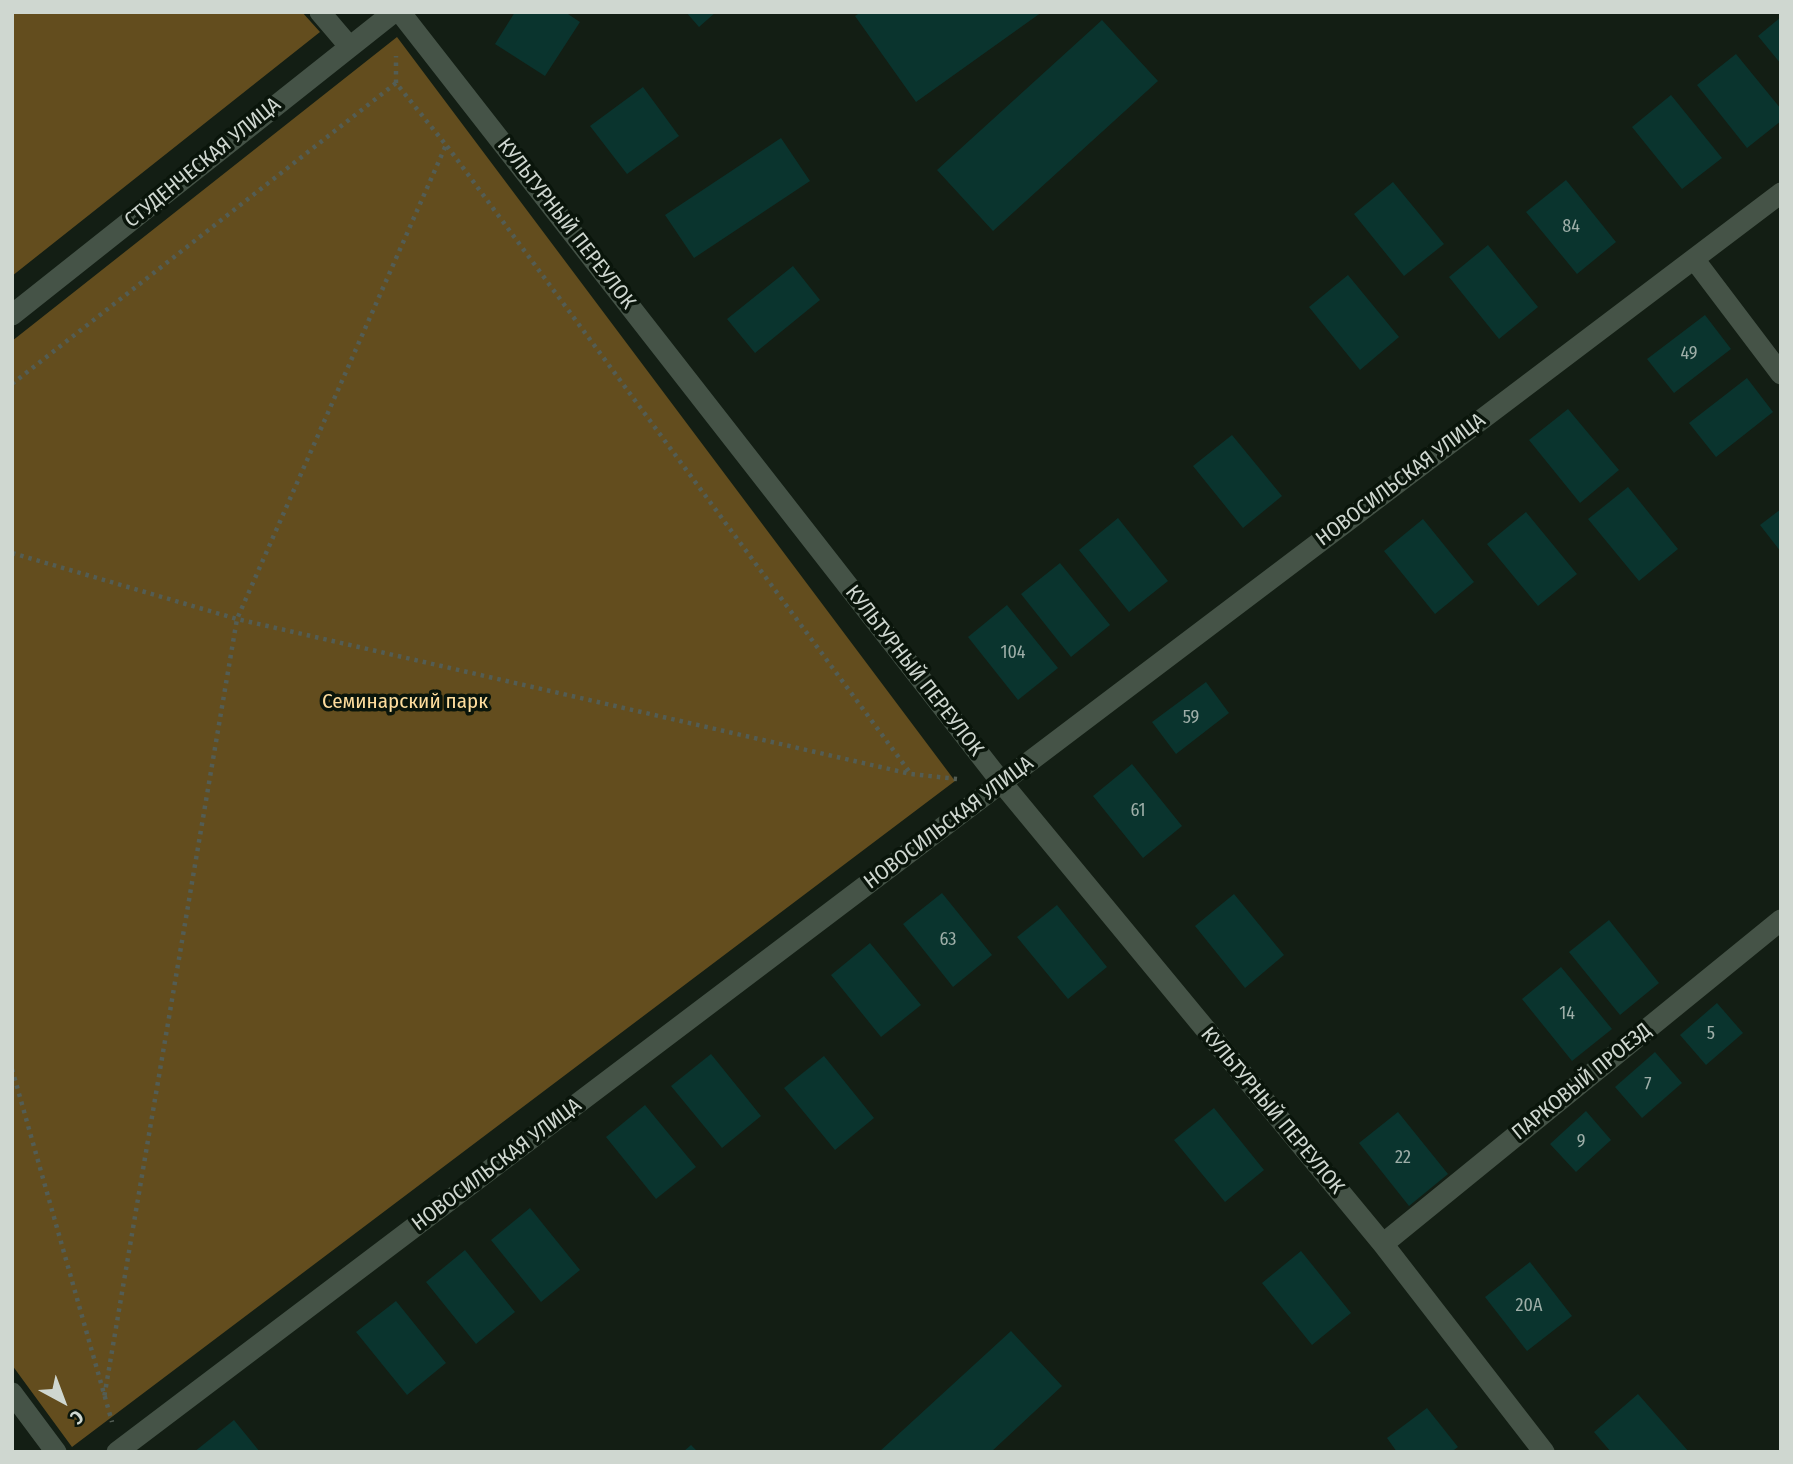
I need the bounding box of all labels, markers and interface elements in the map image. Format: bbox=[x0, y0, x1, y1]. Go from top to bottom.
street label: СТУДЕНЧЕСКАЯ УЛИЦА bbox=[120, 92, 286, 234]
street label: КУЛЬТУРНЫЙ ПЕРЕУЛОК bbox=[491, 134, 641, 314]
house number: 84 bbox=[1562, 216, 1580, 238]
house number: 49 bbox=[1680, 343, 1698, 365]
street label: НОВОСИЛЬСКАЯ УЛИЦА bbox=[1311, 408, 1491, 552]
street label: КУЛЬТУРНЫЙ ПЕРЕУЛОК bbox=[839, 581, 989, 761]
house number: 104 bbox=[1000, 642, 1026, 664]
park label: Семинарский парк bbox=[322, 689, 488, 715]
house number: 59 bbox=[1183, 707, 1199, 729]
street label: НОВОСИЛЬСКАЯ УЛИЦА bbox=[859, 751, 1039, 895]
house number: 61 bbox=[1130, 800, 1146, 822]
house number: 63 bbox=[940, 929, 956, 951]
house number: 14 bbox=[1559, 1003, 1575, 1025]
street label: ПАРКОВЫЙ ПРОЕЗД bbox=[1507, 1018, 1657, 1146]
street label: КУЛЬТУРНЫЙ ПЕРЕУЛОК bbox=[1195, 1023, 1349, 1199]
house number: 5 bbox=[1707, 1023, 1715, 1045]
house number: 7 bbox=[1644, 1074, 1652, 1096]
street label: НОВОСИЛЬСКАЯ УЛИЦА bbox=[407, 1093, 587, 1237]
house number: 9 bbox=[1577, 1131, 1585, 1153]
house number: 22 bbox=[1395, 1147, 1411, 1169]
house number: 20А bbox=[1516, 1295, 1542, 1317]
north arrow bbox=[28, 1366, 98, 1436]
text: С bbox=[66, 1405, 88, 1429]

